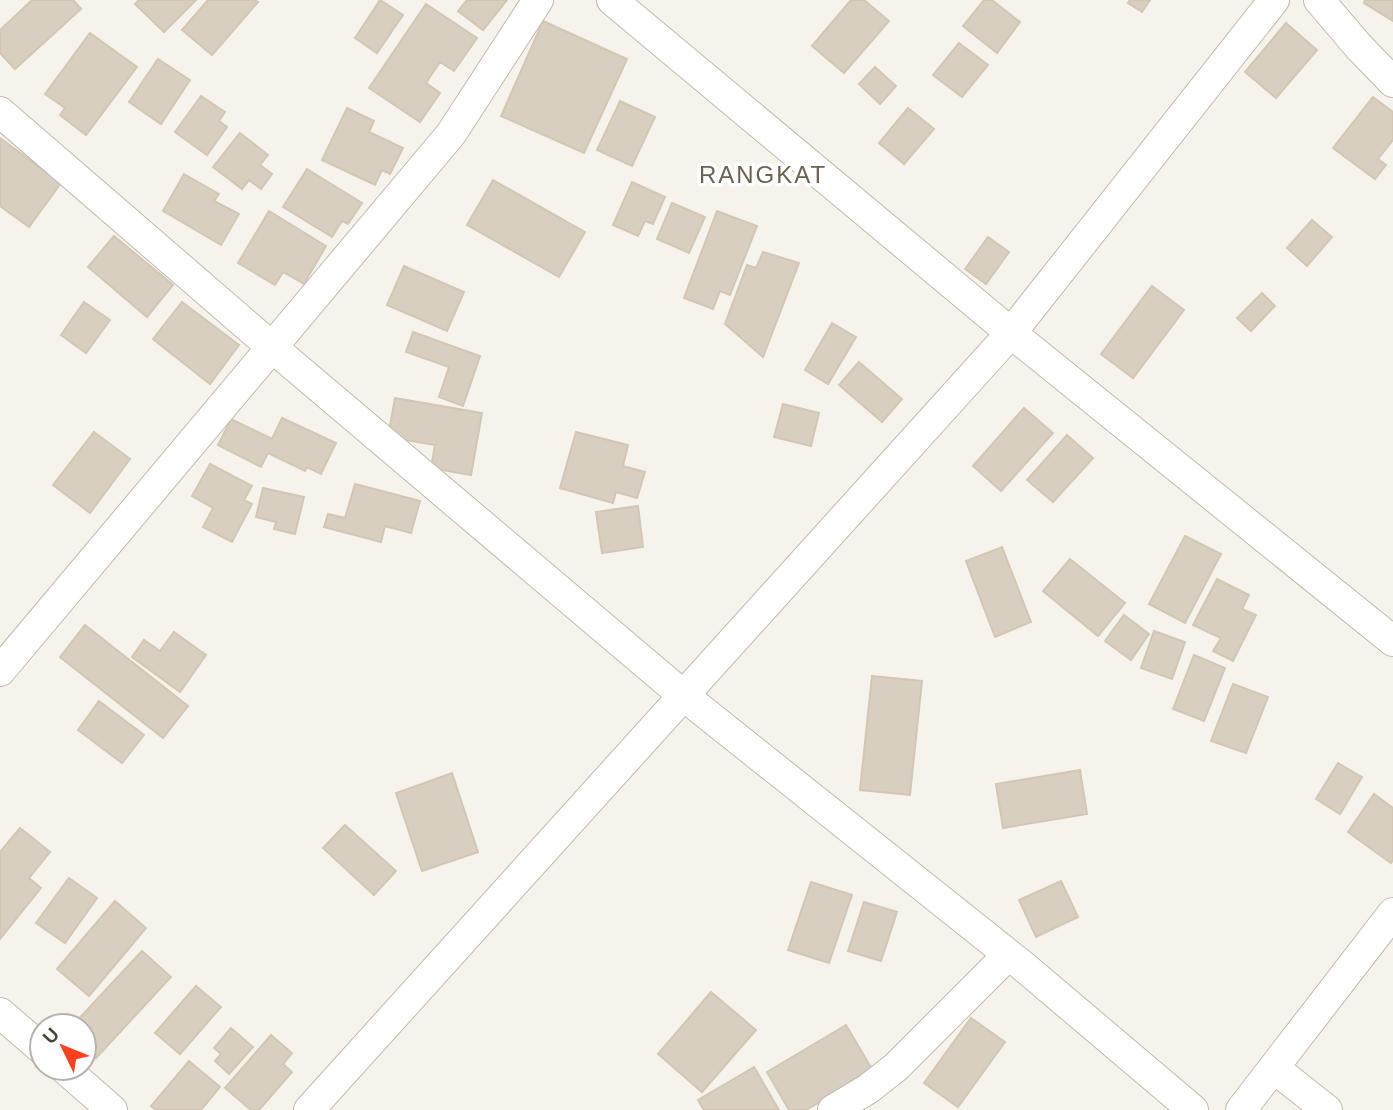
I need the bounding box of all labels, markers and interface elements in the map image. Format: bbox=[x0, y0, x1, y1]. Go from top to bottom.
district label: RANGKAT bbox=[699, 161, 827, 188]
north arrow bbox=[28, 1012, 98, 1082]
text: U bbox=[39, 1024, 63, 1048]

